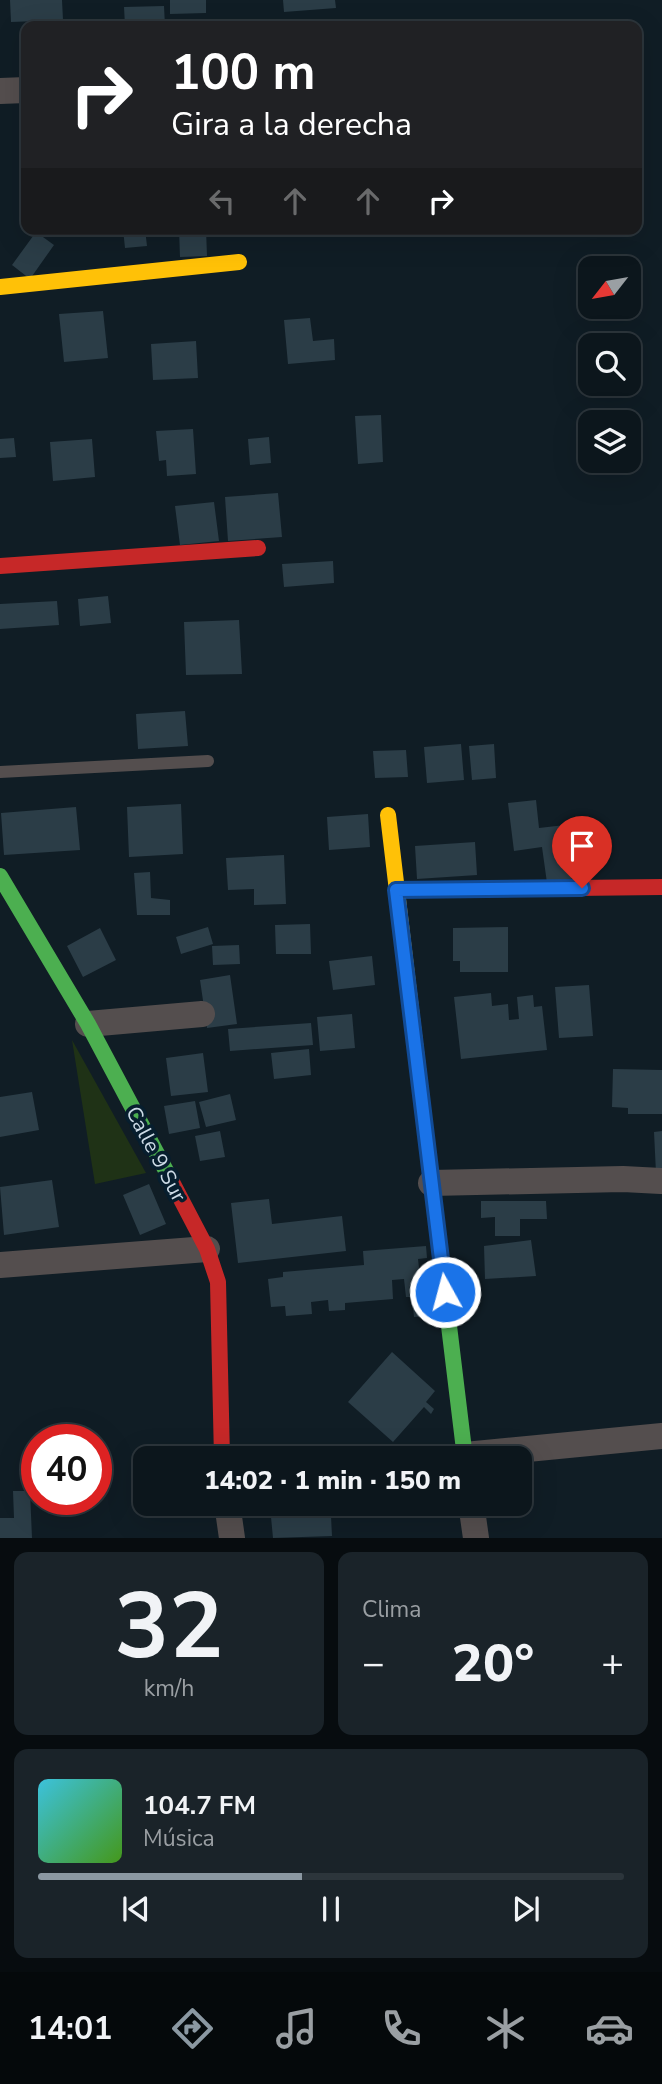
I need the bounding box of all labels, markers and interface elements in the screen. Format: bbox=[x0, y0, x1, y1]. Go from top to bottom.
text: 100 m bbox=[171, 39, 315, 106]
icon: right bbox=[56, 49, 147, 140]
text: Gira a la derecha bbox=[171, 103, 412, 146]
icon: left bbox=[203, 182, 241, 220]
icon: ahead bbox=[276, 182, 314, 220]
icon: ahead bbox=[349, 182, 387, 220]
icon: right bbox=[422, 182, 460, 220]
north arrow bbox=[578, 256, 640, 318]
map controls bbox=[578, 256, 641, 473]
button: search bbox=[578, 333, 641, 396]
button: layers bbox=[578, 410, 641, 473]
pin bbox=[552, 816, 612, 888]
icon: arrive bbox=[563, 827, 601, 865]
street label: Calle 9 Sur bbox=[119, 1102, 193, 1207]
position arrow bbox=[408, 1255, 482, 1329]
speed limit sign: 40 bbox=[21, 1424, 112, 1515]
text: 14:02 · 1 min · 150 m bbox=[204, 1463, 461, 1498]
text: 32 bbox=[114, 1565, 224, 1689]
text: Clima bbox=[362, 1594, 422, 1625]
text: 20° bbox=[452, 1628, 534, 1699]
text: − bbox=[362, 1638, 385, 1689]
text: + bbox=[601, 1638, 624, 1689]
text: km/h bbox=[144, 1673, 194, 1704]
text: 104.7 FM bbox=[143, 1788, 256, 1823]
text: Música bbox=[143, 1823, 215, 1854]
icon: previous bbox=[117, 1890, 155, 1928]
icon: pause bbox=[312, 1890, 350, 1928]
icon: next bbox=[507, 1890, 545, 1928]
icon: directions bbox=[168, 2004, 217, 2053]
icon: music bbox=[272, 2004, 321, 2053]
icon: phone bbox=[377, 2004, 426, 2053]
icon: climate bbox=[481, 2004, 530, 2053]
icon: car bbox=[585, 2004, 634, 2053]
text: 14:01 bbox=[28, 2007, 112, 2050]

